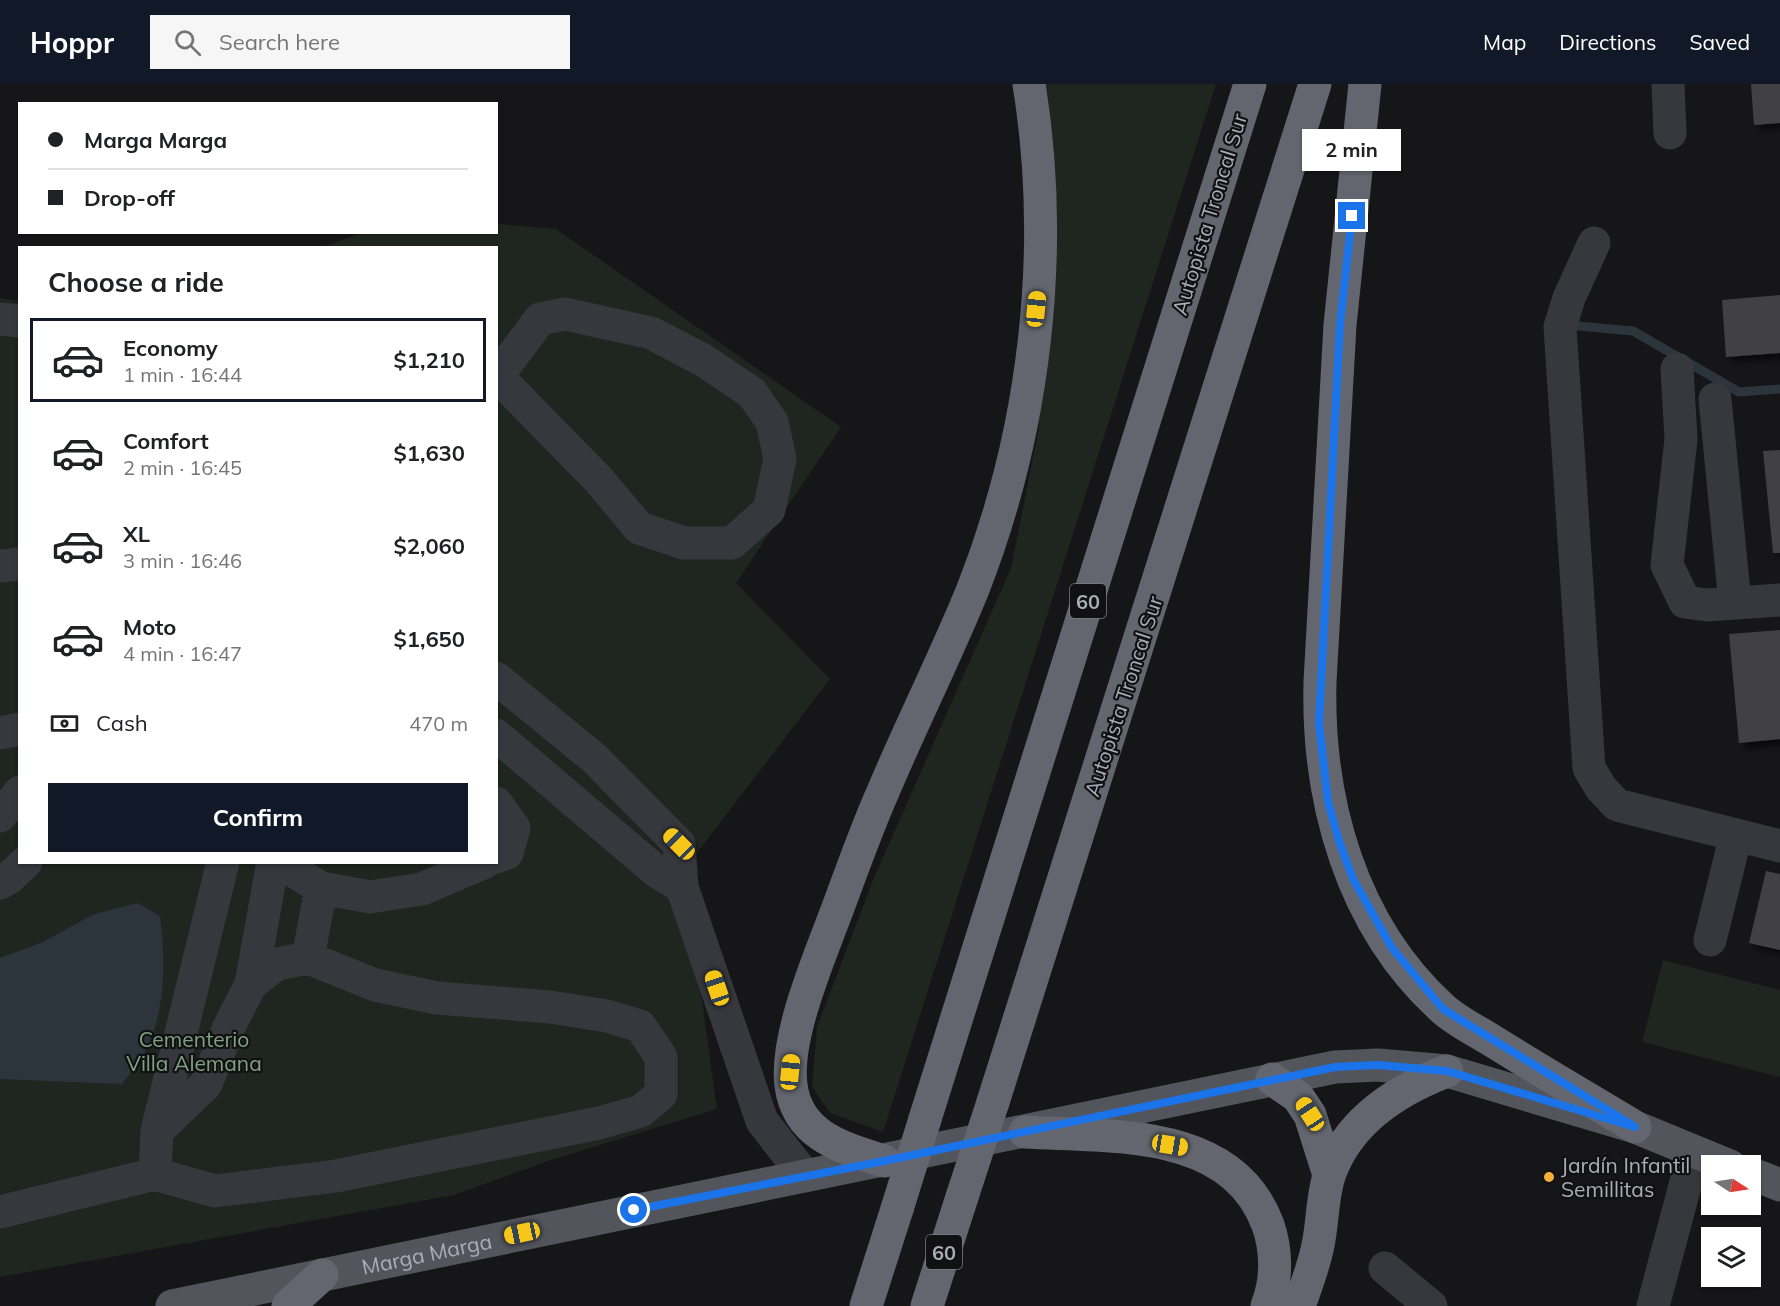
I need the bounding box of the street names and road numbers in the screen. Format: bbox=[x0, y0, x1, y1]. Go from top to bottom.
street label: Autopista Troncal Sur bbox=[1166, 110, 1252, 318]
road number: 60 bbox=[1070, 584, 1106, 618]
street label: Autopista Troncal Sur bbox=[1078, 592, 1168, 800]
street label: Marga Marga bbox=[359, 1228, 494, 1280]
road number: 60 bbox=[926, 1235, 962, 1269]

